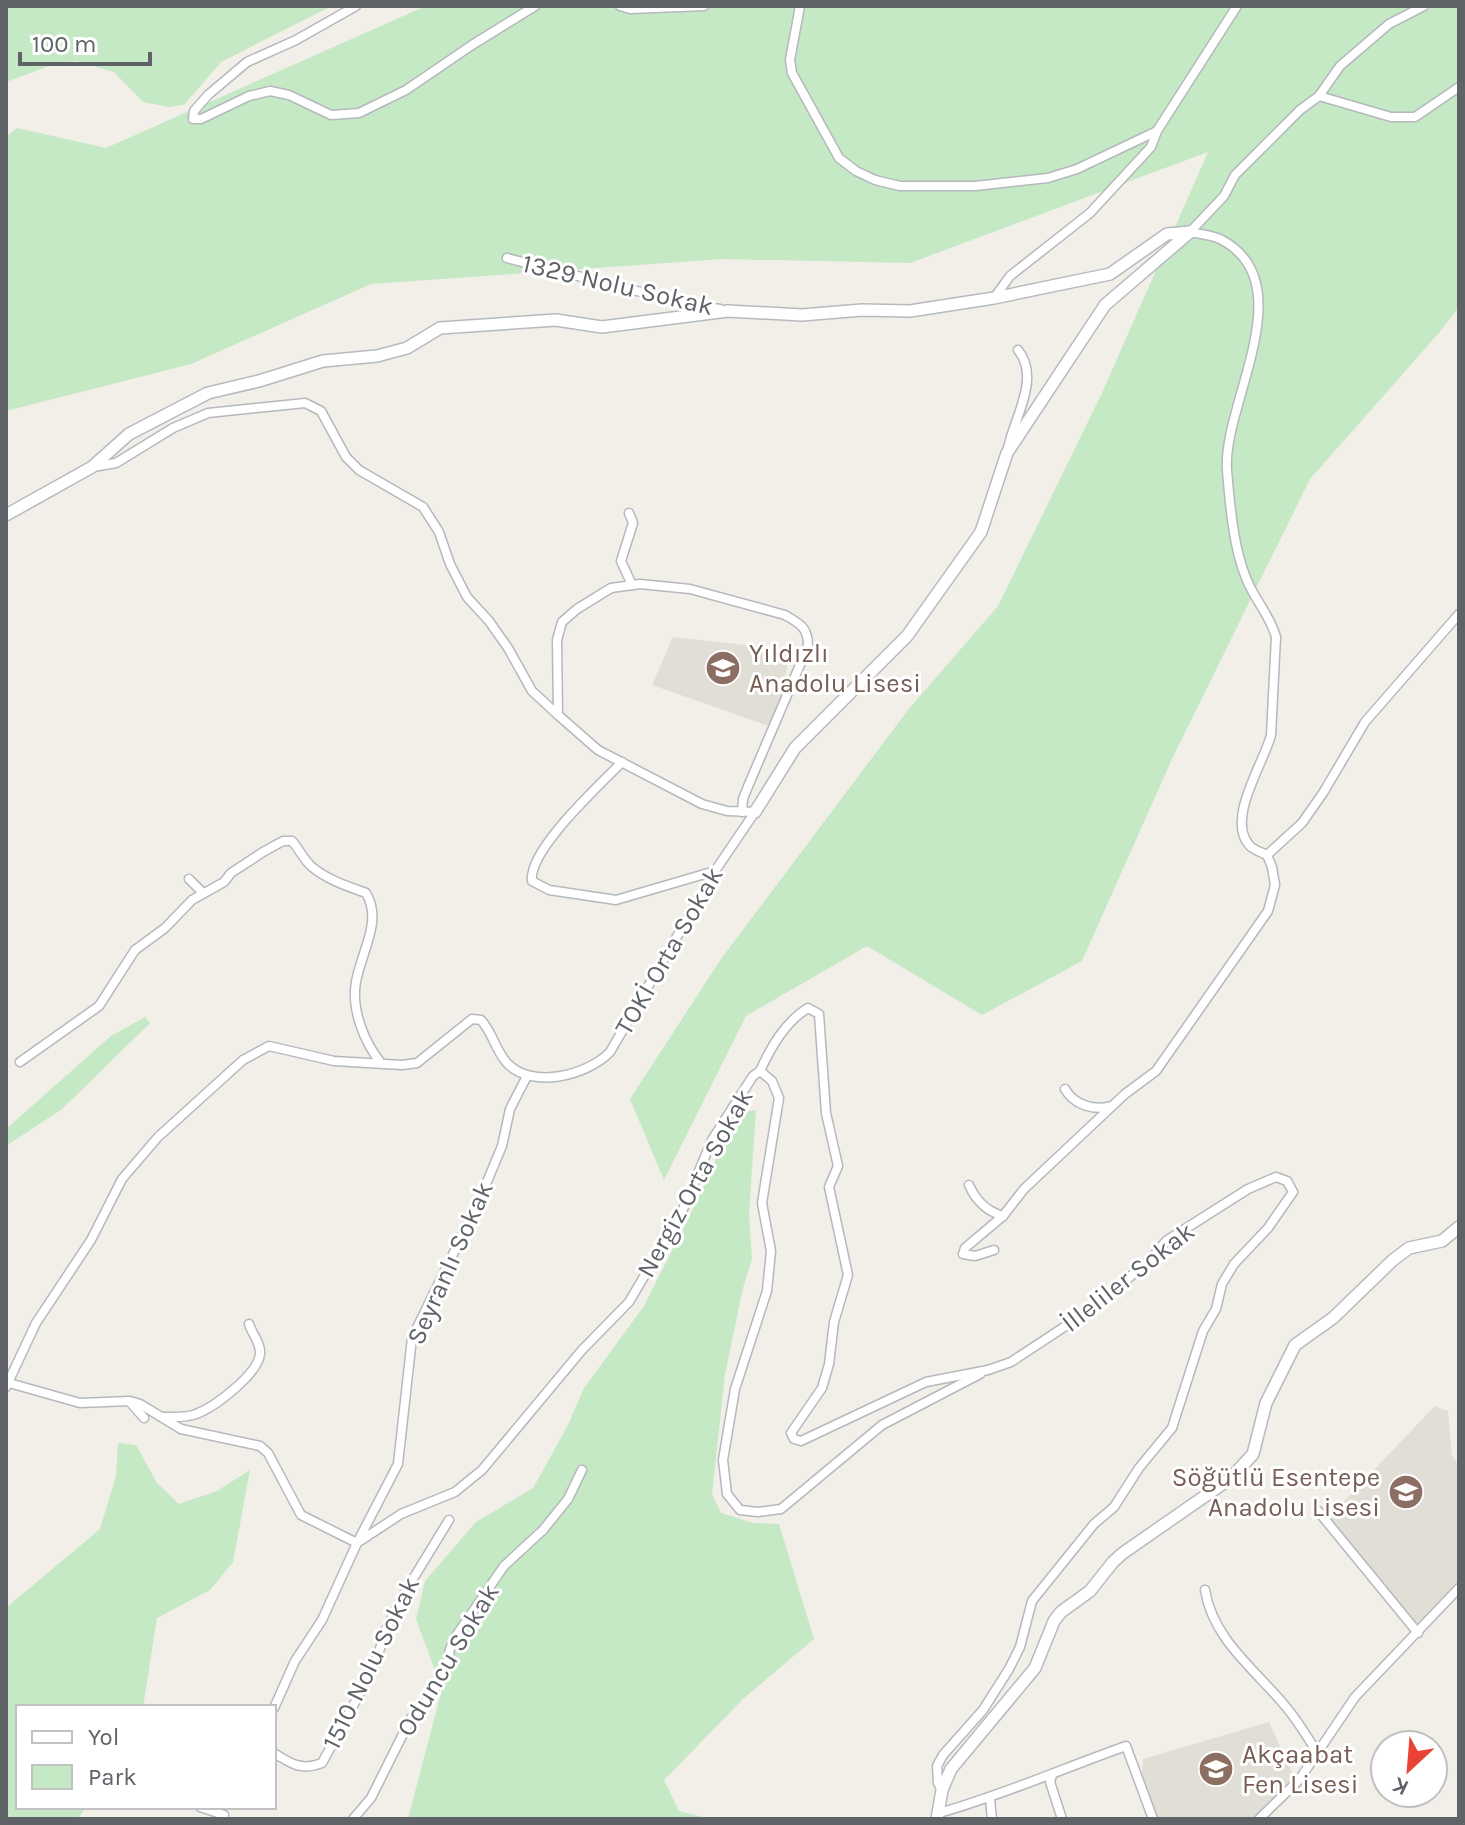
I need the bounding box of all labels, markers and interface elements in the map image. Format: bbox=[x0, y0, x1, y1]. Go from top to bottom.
scale bar bbox=[20, 16, 150, 66]
text: 100 m bbox=[32, 30, 97, 58]
street label: 1329 Nolu Sokak bbox=[520, 248, 716, 322]
place label: Yıldızlı Anadolu Lisesi bbox=[749, 638, 921, 699]
school or university icon: Yıldızlı Anadolu Lisesi bbox=[704, 649, 742, 687]
street label: TOKİ Orta Sokak bbox=[608, 861, 730, 1041]
street label: Nergiz Orta Sokak bbox=[630, 1083, 760, 1283]
street label: Seyranlı Sokak bbox=[400, 1177, 500, 1349]
street label: İlleliler Sokak bbox=[1055, 1216, 1201, 1338]
place label: Söğütlü Esentepe Anadolu Lisesi bbox=[1172, 1462, 1380, 1523]
school or university icon: Söğütlü Esentepe Anadolu Lisesi bbox=[1387, 1473, 1425, 1511]
street label: 1510 Nolu Sokak bbox=[316, 1572, 426, 1754]
street label: Oduncu Sokak bbox=[390, 1578, 506, 1742]
legend bbox=[16, 1705, 276, 1809]
text: Yol bbox=[88, 1723, 119, 1751]
north arrow bbox=[1369, 1729, 1449, 1809]
place label: Akçaabat Fen Lisesi bbox=[1242, 1739, 1358, 1800]
school or university icon: Akçaabat Fen Lisesi bbox=[1197, 1750, 1235, 1788]
text: Park bbox=[88, 1763, 137, 1791]
text: K bbox=[1388, 1771, 1413, 1801]

